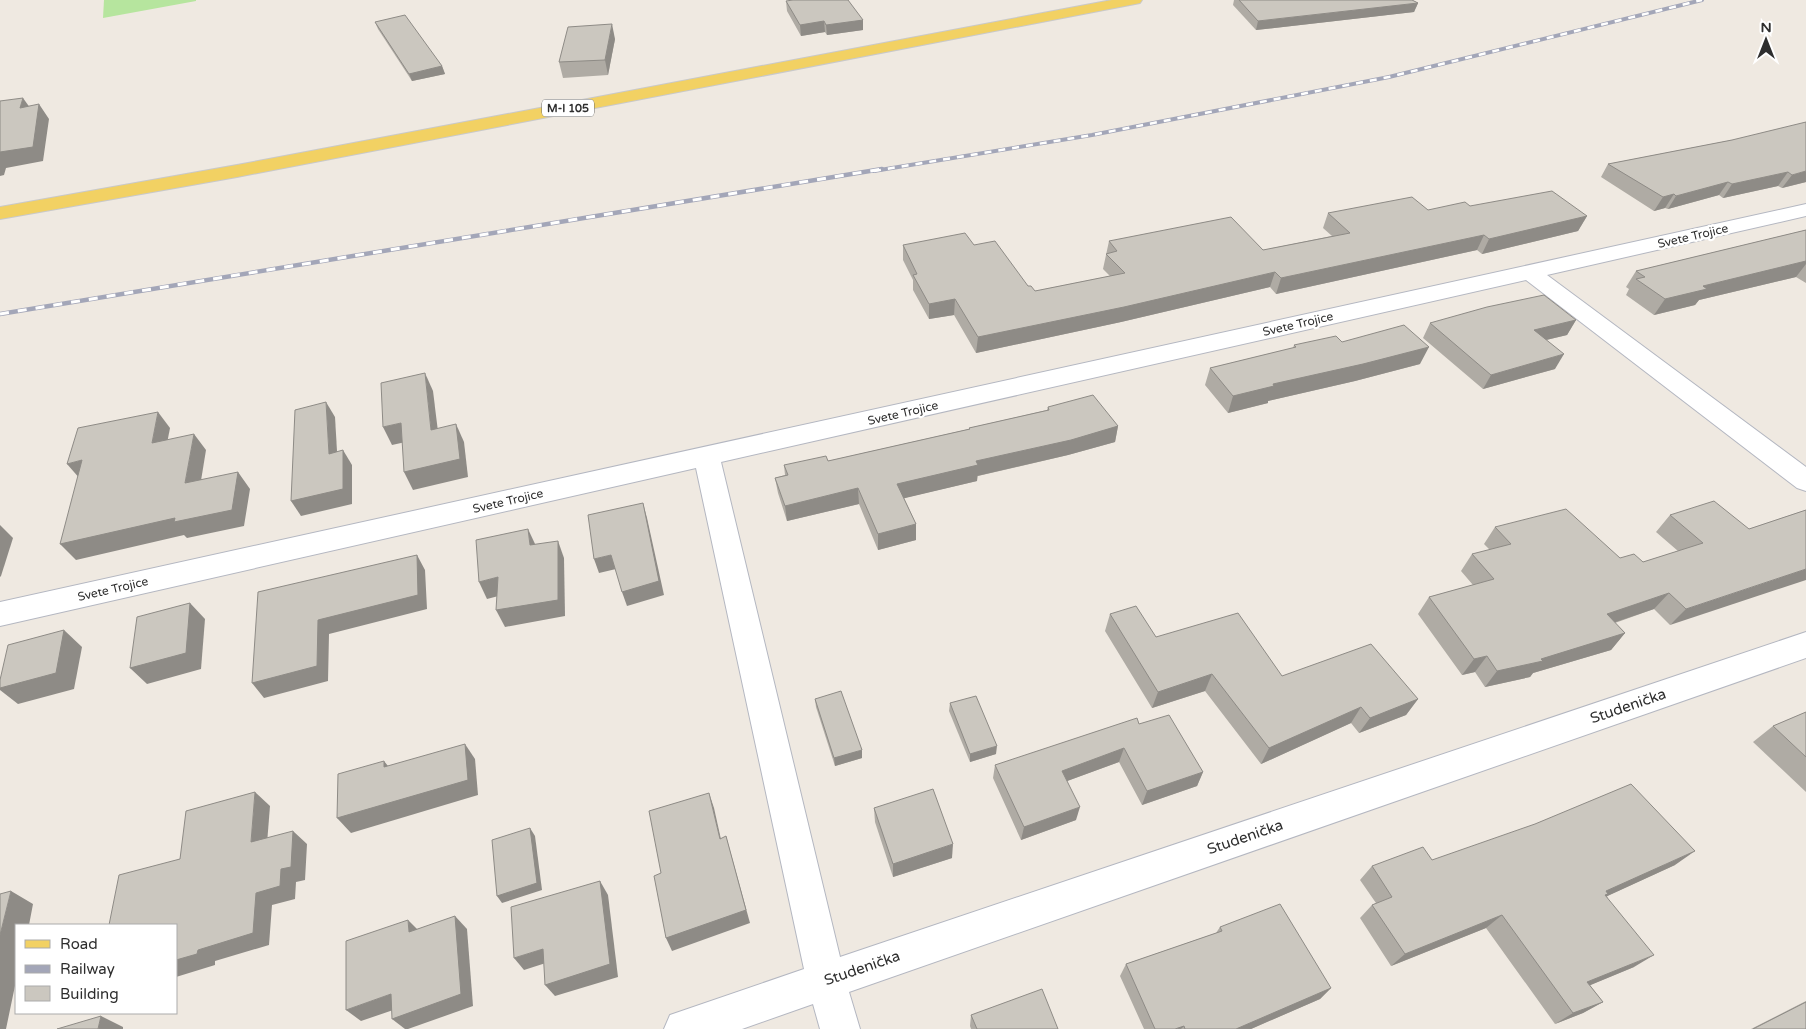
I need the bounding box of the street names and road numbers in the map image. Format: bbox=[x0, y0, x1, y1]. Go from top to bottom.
road number: M-I 105 bbox=[542, 100, 594, 116]
street label: Svete Trojice bbox=[1656, 221, 1730, 251]
street label: Svete Trojice bbox=[1261, 309, 1335, 339]
street label: Svete Trojice bbox=[866, 398, 940, 428]
street label: Svete Trojice bbox=[471, 486, 545, 516]
street label: Svete Trojice bbox=[76, 574, 150, 604]
street label: Studenička bbox=[1588, 685, 1668, 727]
street label: Studenička bbox=[1205, 816, 1285, 858]
street label: Studenička bbox=[822, 947, 902, 989]

